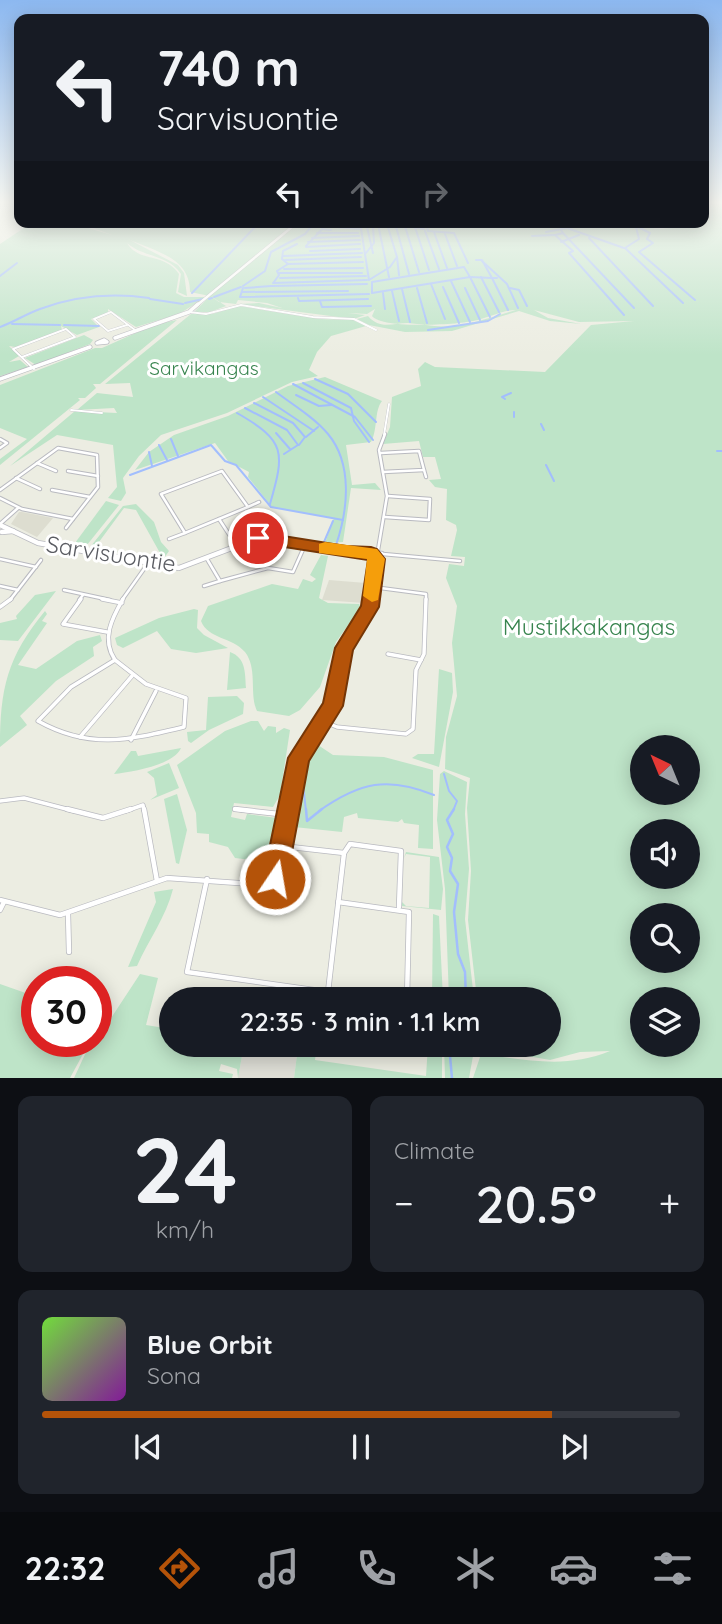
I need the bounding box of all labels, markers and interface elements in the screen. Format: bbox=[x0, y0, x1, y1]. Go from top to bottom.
text: 740 m bbox=[157, 37, 300, 98]
icon: left bbox=[42, 42, 133, 133]
text: Sarvisuontie bbox=[157, 98, 339, 138]
icon: left bbox=[270, 175, 308, 213]
icon: ahead bbox=[343, 175, 381, 213]
icon: right bbox=[416, 175, 454, 213]
park label: Sarvikangas bbox=[149, 356, 259, 380]
pin bbox=[228, 508, 288, 568]
icon: arrive bbox=[239, 519, 277, 557]
street label: Sarvisuontie bbox=[44, 529, 178, 578]
park label: Mustikkakangas bbox=[503, 612, 675, 641]
north arrow bbox=[630, 735, 700, 805]
map controls bbox=[630, 735, 700, 1057]
button: sound bbox=[630, 819, 700, 889]
position arrow bbox=[238, 842, 312, 916]
button: search bbox=[630, 903, 700, 973]
speed limit sign: 30 bbox=[21, 966, 112, 1057]
button: layers bbox=[630, 987, 700, 1057]
text: 22:35 · 3 min · 1.1 km bbox=[240, 1005, 480, 1038]
text: 24 bbox=[132, 1112, 238, 1226]
text: Climate bbox=[394, 1136, 475, 1165]
text: 20.5° bbox=[475, 1171, 597, 1236]
text: − bbox=[394, 1179, 414, 1227]
text: + bbox=[659, 1179, 680, 1227]
text: km/h bbox=[156, 1215, 214, 1244]
text: Blue Orbit bbox=[147, 1328, 273, 1361]
text: Sona bbox=[147, 1361, 201, 1390]
icon: previous bbox=[129, 1428, 167, 1466]
icon: pause bbox=[342, 1428, 380, 1466]
icon: next bbox=[555, 1428, 593, 1466]
icon: directions bbox=[155, 1544, 204, 1593]
icon: music bbox=[254, 1544, 303, 1593]
icon: phone bbox=[352, 1544, 401, 1593]
icon: climate bbox=[451, 1544, 500, 1593]
icon: car bbox=[549, 1544, 598, 1593]
icon: filters bbox=[648, 1544, 697, 1593]
text: 22:32 bbox=[25, 1548, 105, 1588]

